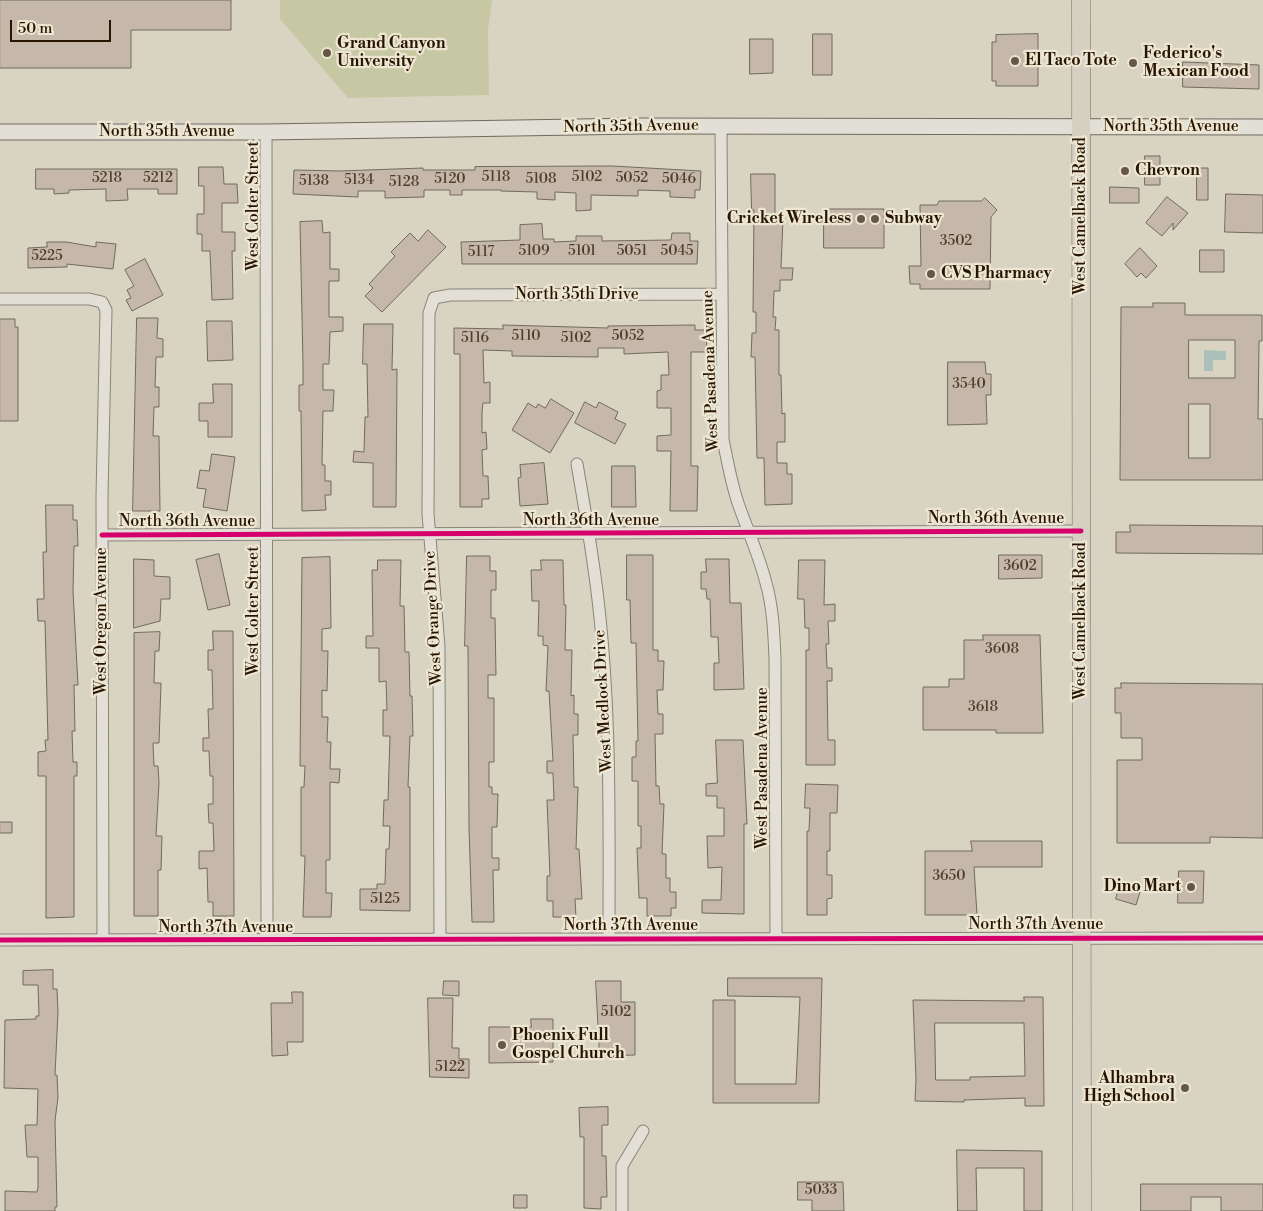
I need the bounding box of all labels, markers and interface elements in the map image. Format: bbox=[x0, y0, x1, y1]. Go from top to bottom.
scale bar bbox=[12, 10, 114, 42]
text: 50 m bbox=[18, 19, 52, 38]
place label: Grand Canyon University bbox=[337, 34, 446, 72]
place label: Federico's Mexican Food bbox=[1143, 44, 1249, 82]
marker: Grand Canyon University bbox=[321, 47, 333, 59]
place label: El Taco Tote bbox=[1025, 51, 1117, 71]
marker: El Taco Tote bbox=[1009, 55, 1021, 67]
marker: Federico's Mexican Food bbox=[1127, 57, 1139, 69]
street label: North 35th Avenue bbox=[563, 116, 699, 138]
street label: North 35th Avenue bbox=[1103, 117, 1239, 137]
street label: North 35th Avenue bbox=[99, 122, 235, 142]
street label: West Camelback Road bbox=[1071, 137, 1091, 295]
street label: West Colter Street bbox=[244, 141, 264, 271]
place label: Chevron bbox=[1135, 161, 1200, 181]
marker: Chevron bbox=[1119, 165, 1131, 177]
house number: 5118 bbox=[482, 170, 510, 186]
house number: 5102 bbox=[572, 170, 602, 186]
house number: 5218 bbox=[92, 171, 122, 187]
house number: 5212 bbox=[143, 171, 173, 187]
house number: 5052 bbox=[616, 171, 648, 187]
house number: 5120 bbox=[434, 172, 466, 188]
house number: 5108 bbox=[525, 172, 557, 188]
house number: 5046 bbox=[662, 172, 696, 188]
house number: 5134 bbox=[344, 173, 374, 189]
house number: 5138 bbox=[299, 174, 329, 190]
house number: 5128 bbox=[389, 175, 419, 191]
place label: Cricket Wireless bbox=[727, 209, 851, 229]
place label: Subway bbox=[885, 209, 942, 229]
marker: Cricket Wireless bbox=[855, 213, 867, 225]
marker: Subway bbox=[869, 213, 881, 225]
house number: 3502 bbox=[940, 234, 972, 250]
house number: 5109 bbox=[518, 244, 550, 260]
house number: 5101 bbox=[568, 244, 596, 260]
house number: 5051 bbox=[617, 244, 647, 260]
house number: 5045 bbox=[660, 244, 694, 260]
house number: 5117 bbox=[468, 245, 494, 261]
house number: 5225 bbox=[31, 249, 63, 265]
place label: CVS Pharmacy bbox=[941, 264, 1052, 284]
marker: CVS Pharmacy bbox=[925, 268, 937, 280]
street label: North 35th Drive bbox=[515, 285, 639, 305]
street label: West Pasadena Avenue bbox=[699, 290, 723, 452]
house number: 5110 bbox=[511, 329, 541, 345]
house number: 5052 bbox=[612, 329, 644, 345]
house number: 5116 bbox=[461, 331, 489, 347]
house number: 5102 bbox=[561, 331, 591, 347]
house number: 3540 bbox=[952, 377, 986, 393]
street label: North 36th Avenue bbox=[928, 509, 1064, 529]
street label: North 36th Avenue bbox=[523, 511, 659, 531]
street label: North 36th Avenue bbox=[119, 512, 255, 532]
street label: West Camelback Road bbox=[1071, 542, 1091, 700]
street label: West Colter Street bbox=[244, 546, 264, 676]
street label: West Oregon Avenue bbox=[92, 547, 112, 695]
street label: West Orange Drive bbox=[421, 550, 447, 686]
house number: 3602 bbox=[1003, 559, 1037, 575]
street label: West Medlock Drive bbox=[591, 629, 617, 773]
house number: 3608 bbox=[985, 642, 1019, 658]
street label: West Pasadena Avenue bbox=[753, 687, 773, 849]
house number: 3618 bbox=[968, 700, 998, 716]
house number: 3650 bbox=[932, 869, 966, 885]
place label: Dino Mart bbox=[1104, 877, 1181, 897]
marker: Dino Mart bbox=[1185, 881, 1197, 893]
house number: 5125 bbox=[370, 892, 400, 908]
street label: North 37th Avenue bbox=[969, 915, 1103, 935]
street label: North 37th Avenue bbox=[564, 916, 698, 936]
street label: North 37th Avenue bbox=[159, 918, 293, 938]
house number: 5102 bbox=[601, 1005, 631, 1021]
place label: Phoenix Full Gospel Church bbox=[512, 1026, 625, 1064]
marker: Phoenix Full Gospel Church bbox=[496, 1039, 508, 1051]
house number: 5122 bbox=[435, 1060, 465, 1076]
place label: Alhambra High School bbox=[1084, 1069, 1175, 1107]
marker: Alhambra High School bbox=[1179, 1082, 1191, 1094]
house number: 5033 bbox=[805, 1183, 837, 1199]

